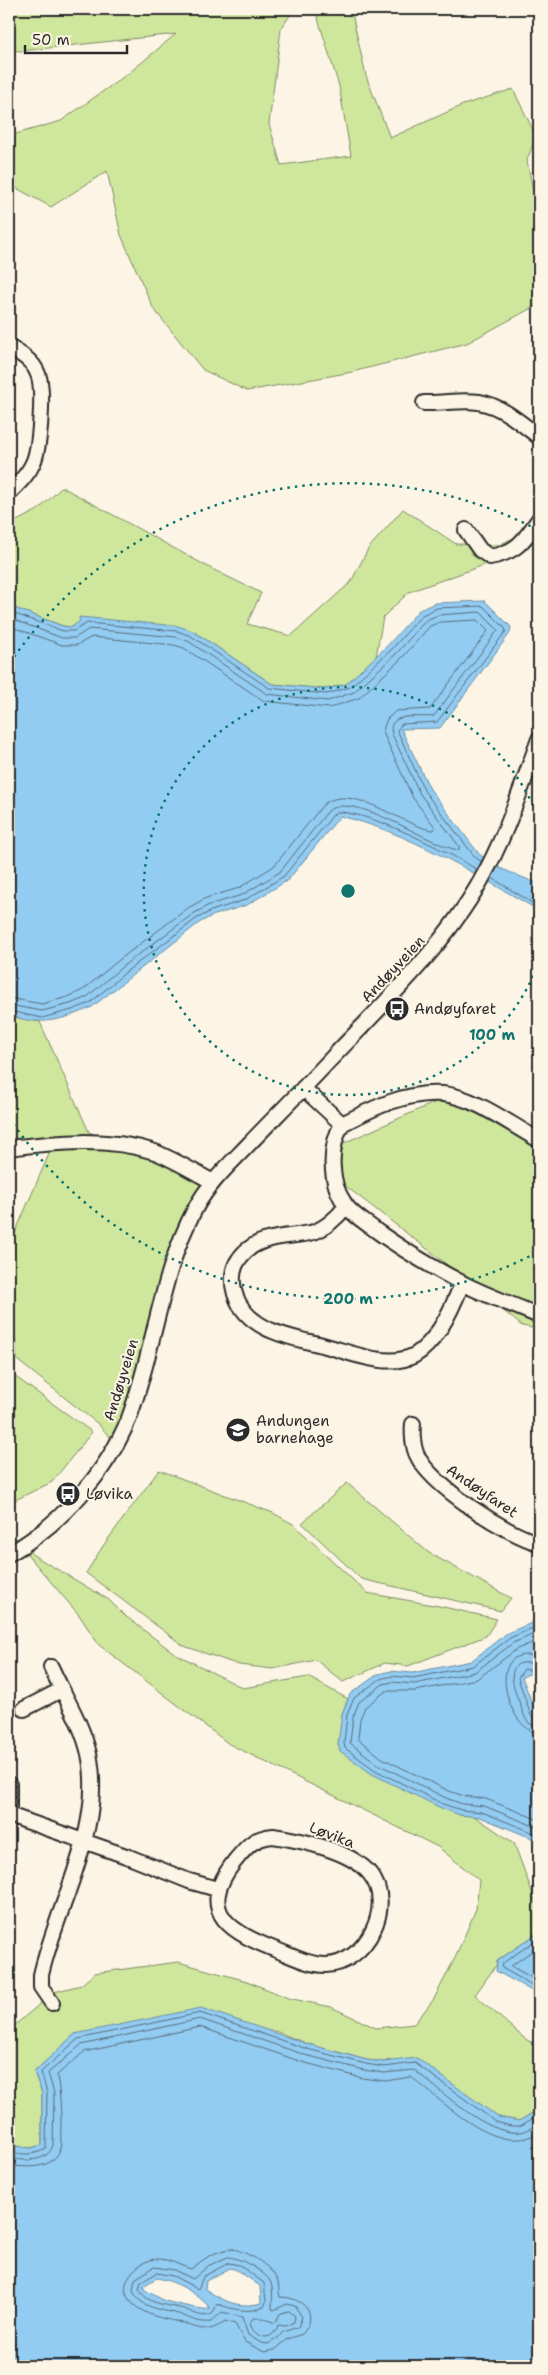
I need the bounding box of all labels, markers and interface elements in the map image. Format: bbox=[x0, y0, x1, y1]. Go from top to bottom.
scale bar bbox=[25, 22, 128, 54]
text: 50 m bbox=[32, 30, 70, 50]
centre of rings bbox=[339, 882, 357, 900]
street label: Andøyveien bbox=[357, 931, 429, 1007]
bus stop icon: Andøyfaret bbox=[384, 996, 410, 1022]
place label: Andøyfaret bbox=[414, 999, 496, 1019]
text: 100 m bbox=[469, 1025, 515, 1045]
text: 200 m bbox=[323, 1289, 373, 1309]
street label: Andøyveien bbox=[99, 1336, 143, 1424]
place label: Andungen barnehage bbox=[256, 1411, 334, 1448]
school or university icon: Andungen barnehage bbox=[225, 1417, 251, 1443]
street label: Andøyfaret bbox=[442, 1460, 522, 1522]
bus stop icon: Løvika bbox=[55, 1481, 81, 1507]
place label: Løvika bbox=[86, 1484, 134, 1504]
street label: Løvika bbox=[307, 1817, 358, 1853]

